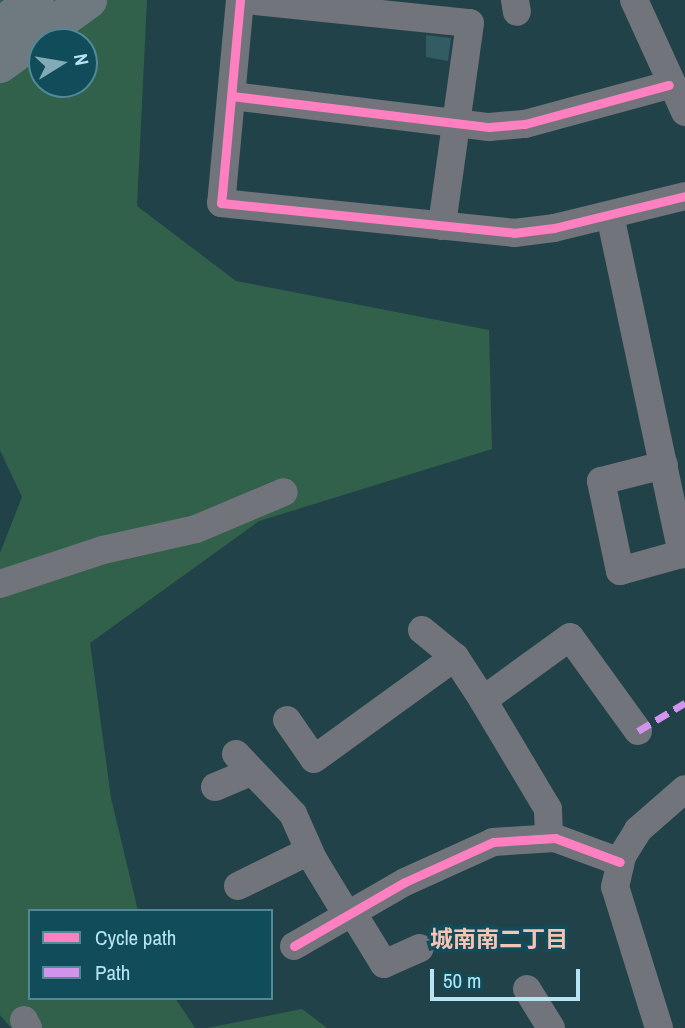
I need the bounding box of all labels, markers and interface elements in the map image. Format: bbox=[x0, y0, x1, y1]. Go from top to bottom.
north arrow bbox=[28, 28, 98, 98]
text: N bbox=[68, 51, 95, 67]
legend bbox=[28, 909, 273, 1000]
text: Cycle path bbox=[95, 923, 176, 952]
district label: 城南南二丁目 bbox=[430, 925, 568, 953]
scale bar bbox=[433, 954, 584, 998]
text: Path bbox=[95, 958, 130, 987]
text: 50 m bbox=[443, 966, 481, 995]

